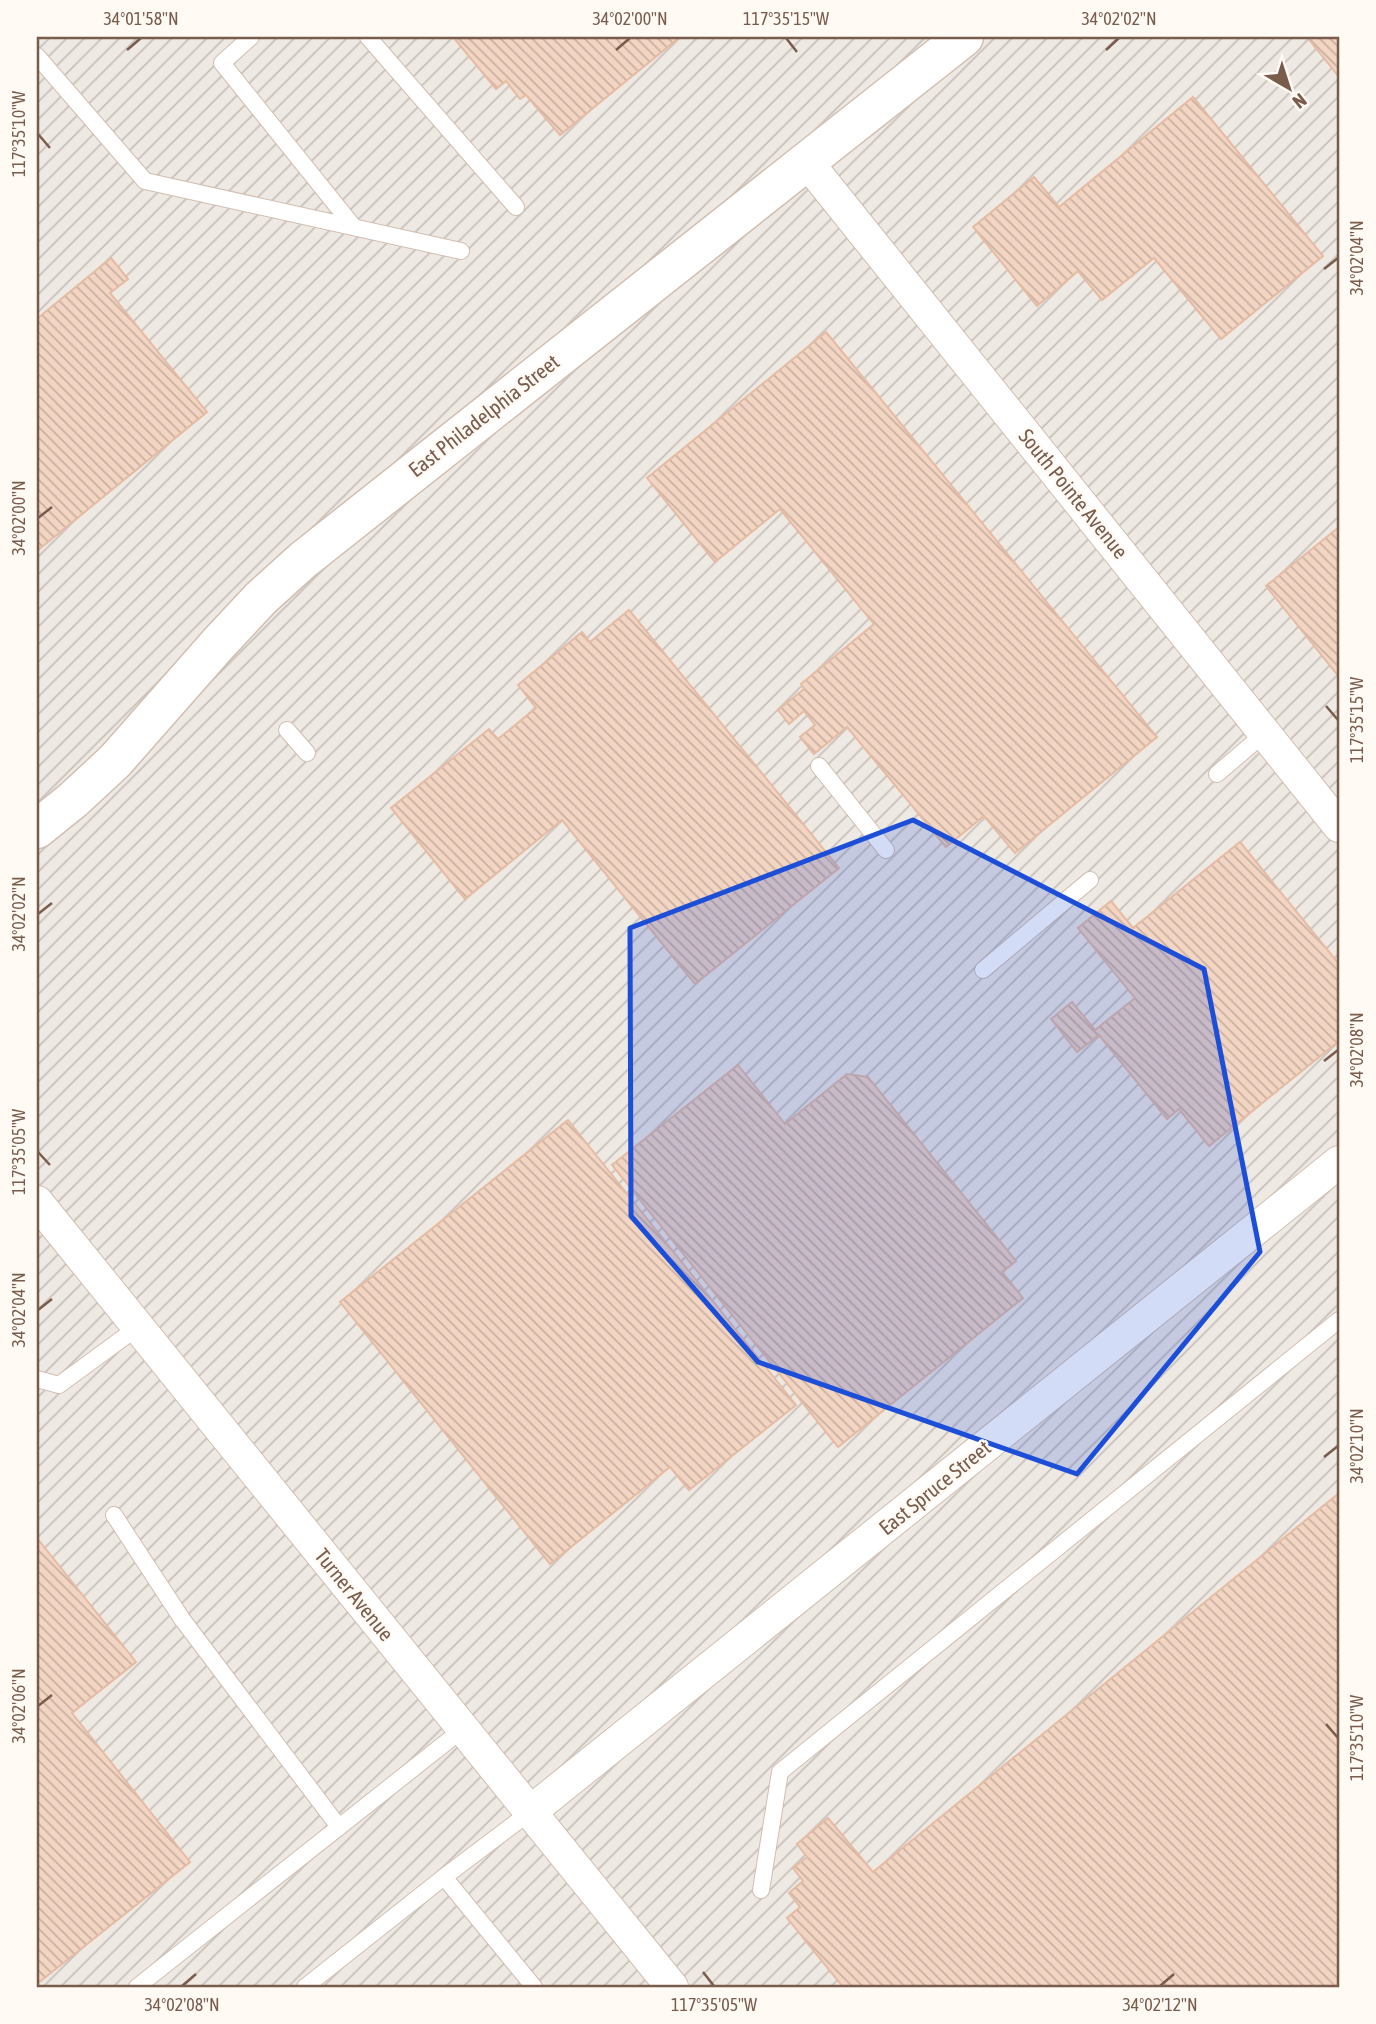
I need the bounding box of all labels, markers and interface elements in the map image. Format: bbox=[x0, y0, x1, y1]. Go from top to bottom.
text: 34°01'58"N bbox=[103, 8, 179, 29]
text: 34°02'00"N bbox=[592, 8, 668, 29]
text: 117°35'15"W bbox=[743, 8, 829, 29]
text: 34°02'02"N bbox=[1081, 8, 1157, 29]
north arrow bbox=[1254, 52, 1324, 122]
text: N bbox=[1288, 89, 1311, 113]
text: 117°35'10"W bbox=[8, 91, 29, 177]
text: 34°02'04"N bbox=[1346, 220, 1367, 296]
street label: East Philadelphia Street bbox=[403, 349, 563, 481]
street label: South Pointe Avenue bbox=[1014, 424, 1133, 563]
text: 34°02'00"N bbox=[8, 480, 29, 556]
text: 117°35'15"W bbox=[1346, 677, 1367, 763]
text: 34°02'02"N bbox=[8, 876, 29, 952]
text: 34°02'08"N bbox=[1346, 1012, 1367, 1088]
text: 117°35'05"W bbox=[8, 1109, 29, 1195]
text: 34°02'04"N bbox=[8, 1272, 29, 1348]
text: 34°02'10"N bbox=[1346, 1408, 1367, 1484]
street label: East Spruce Street bbox=[874, 1435, 995, 1539]
street label: Turner Avenue bbox=[310, 1544, 399, 1645]
text: 34°02'06"N bbox=[8, 1668, 29, 1744]
text: 117°35'10"W bbox=[1346, 1695, 1367, 1781]
text: 34°02'08"N bbox=[144, 1994, 220, 2015]
text: 117°35'05"W bbox=[671, 1994, 757, 2015]
text: 34°02'12"N bbox=[1122, 1994, 1198, 2015]

